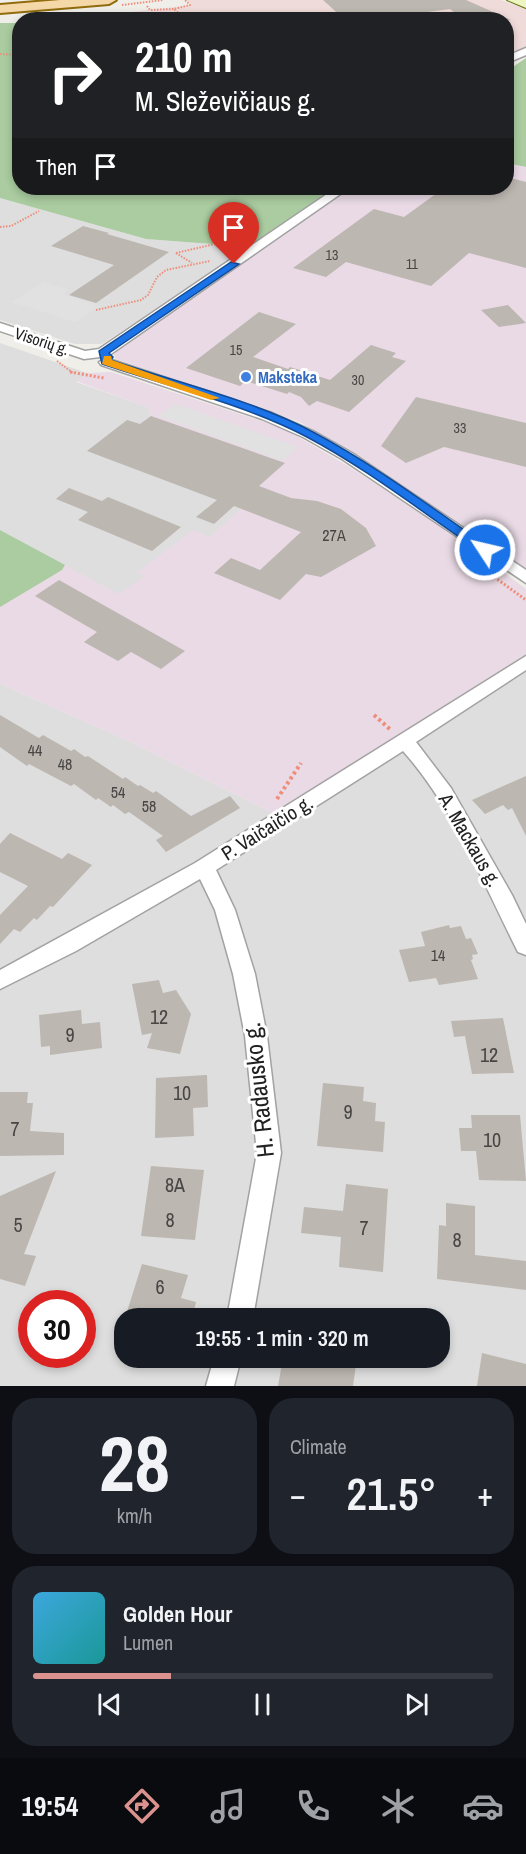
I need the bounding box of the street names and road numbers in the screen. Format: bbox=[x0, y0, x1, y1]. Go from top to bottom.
street label: Visorių g. bbox=[12, 322, 72, 360]
street label: A. Mackaus g. bbox=[432, 787, 508, 891]
street label: P. Vaičaičio g. bbox=[216, 789, 318, 866]
street label: H. Radausko g. bbox=[235, 1021, 281, 1159]

